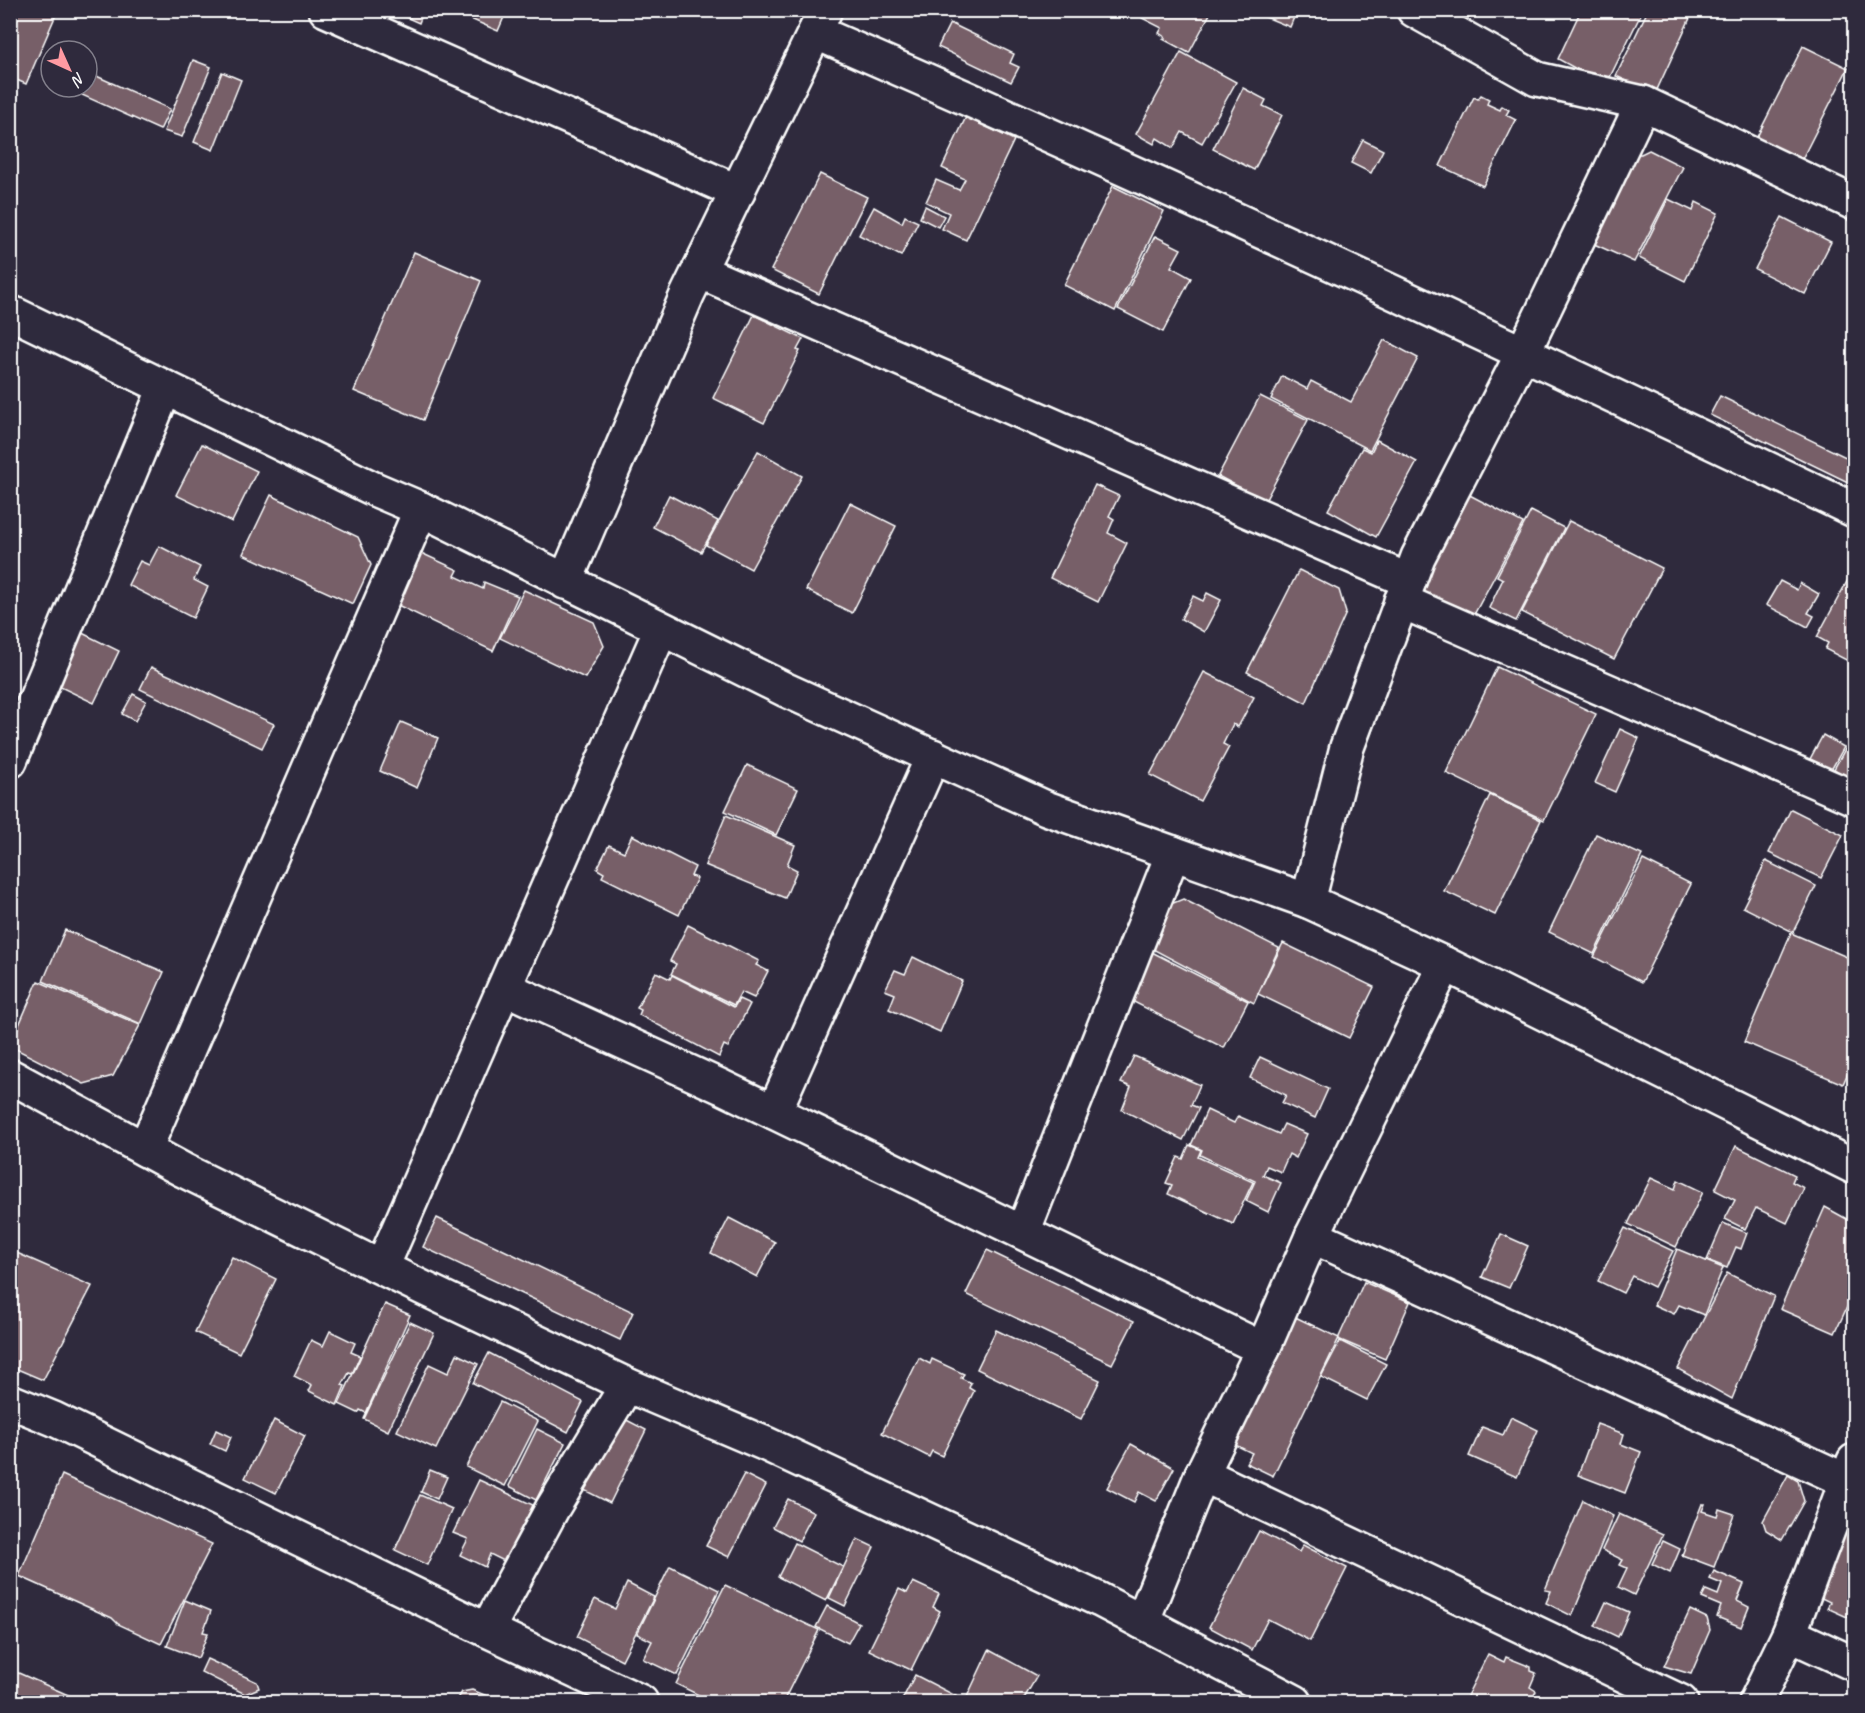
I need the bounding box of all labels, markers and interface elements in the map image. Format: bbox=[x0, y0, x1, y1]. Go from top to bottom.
north arrow bbox=[39, 39, 99, 99]
text: N bbox=[66, 68, 89, 92]

